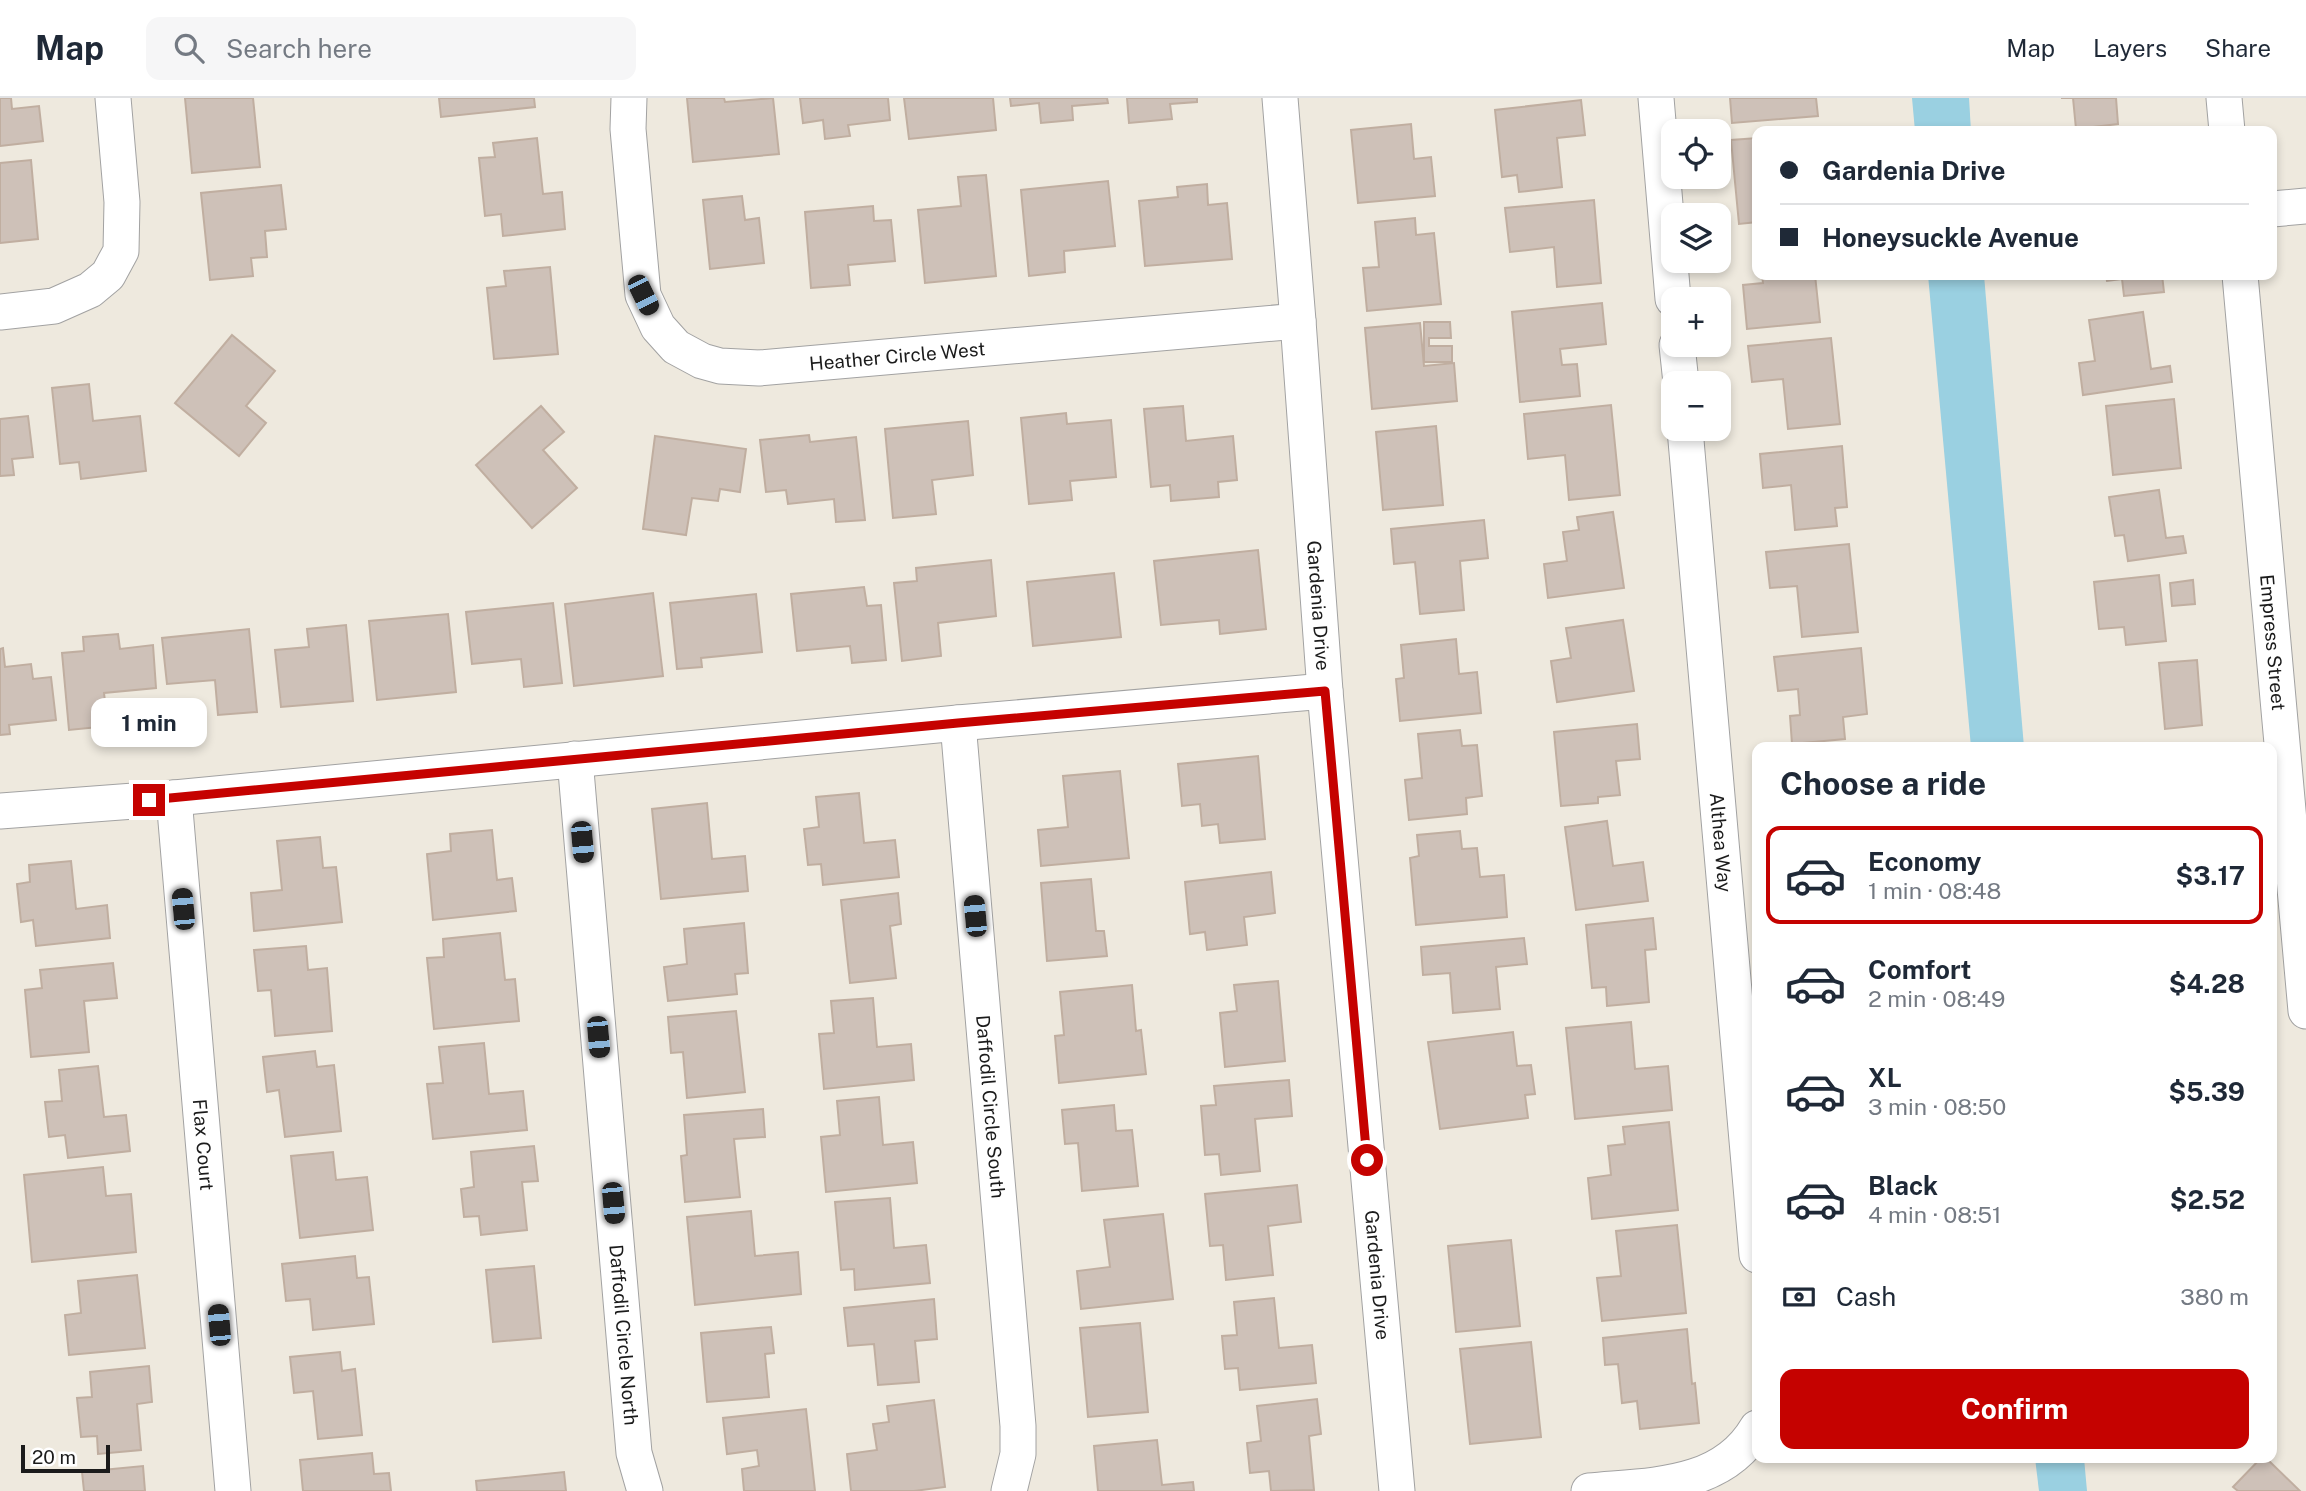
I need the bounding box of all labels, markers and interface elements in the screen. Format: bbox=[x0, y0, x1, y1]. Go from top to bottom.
search box bbox=[146, 17, 636, 80]
text: Map bbox=[35, 29, 104, 67]
icon: search bbox=[170, 29, 208, 67]
text: Search here bbox=[226, 33, 372, 64]
text: Map bbox=[2006, 34, 2055, 62]
text: Layers bbox=[2093, 34, 2167, 62]
text: Share bbox=[2205, 34, 2271, 62]
map controls bbox=[1661, 119, 1731, 441]
button: locate bbox=[1661, 119, 1731, 189]
text: Gardenia Drive bbox=[1822, 155, 2005, 186]
button: layers bbox=[1661, 203, 1731, 273]
text: Honeysuckle Avenue bbox=[1822, 222, 2079, 253]
car bbox=[625, 272, 662, 318]
button: + bbox=[1661, 287, 1731, 357]
street label: Heather Circle West bbox=[808, 337, 986, 375]
button: − bbox=[1661, 371, 1731, 441]
street label: Gardenia Drive bbox=[1303, 540, 1334, 671]
street label: Empress Street bbox=[2256, 574, 2290, 712]
callout: 1 min bbox=[91, 698, 207, 748]
text: 1 min bbox=[121, 709, 177, 736]
text: Choose a ride bbox=[1780, 765, 1986, 802]
route end bbox=[133, 784, 165, 816]
street label: Althea Way bbox=[1706, 792, 1736, 893]
car bbox=[570, 820, 595, 864]
icon: car bbox=[1784, 844, 1847, 907]
text: Economy bbox=[1868, 846, 1981, 877]
text: $3.17 bbox=[2176, 860, 2245, 891]
text: 1 min · 08:48 bbox=[1868, 877, 2001, 904]
car bbox=[171, 887, 196, 931]
car bbox=[963, 894, 988, 938]
icon: car bbox=[1784, 952, 1847, 1015]
text: Comfort bbox=[1868, 954, 1971, 985]
text: $4.28 bbox=[2169, 968, 2245, 999]
text: 2 min · 08:49 bbox=[1868, 985, 2005, 1012]
street label: Daffodil Circle South bbox=[972, 1014, 1010, 1199]
car bbox=[586, 1015, 611, 1059]
icon: car bbox=[1784, 1060, 1847, 1123]
text: XL bbox=[1868, 1062, 1902, 1093]
text: $5.39 bbox=[2168, 1076, 2245, 1107]
text: 3 min · 08:50 bbox=[1868, 1093, 2006, 1120]
street label: Flax Court bbox=[189, 1098, 218, 1192]
route start bbox=[1351, 1144, 1383, 1176]
icon: car bbox=[1784, 1168, 1847, 1231]
text: Black bbox=[1868, 1170, 1938, 1201]
car bbox=[601, 1181, 626, 1225]
text: $2.52 bbox=[2170, 1184, 2245, 1215]
text: 4 min · 08:51 bbox=[1868, 1201, 2001, 1228]
street label: Gardenia Drive bbox=[1361, 1209, 1394, 1341]
street label: Daffodil Circle North bbox=[605, 1243, 643, 1426]
icon: cash bbox=[1780, 1278, 1818, 1316]
text: Cash bbox=[1836, 1281, 1896, 1312]
text: 380 m bbox=[2180, 1283, 2249, 1310]
car bbox=[207, 1303, 232, 1347]
button: Confirm bbox=[1780, 1369, 2249, 1449]
scale bar bbox=[21, 1442, 110, 1474]
text: 20 m bbox=[32, 1446, 76, 1468]

